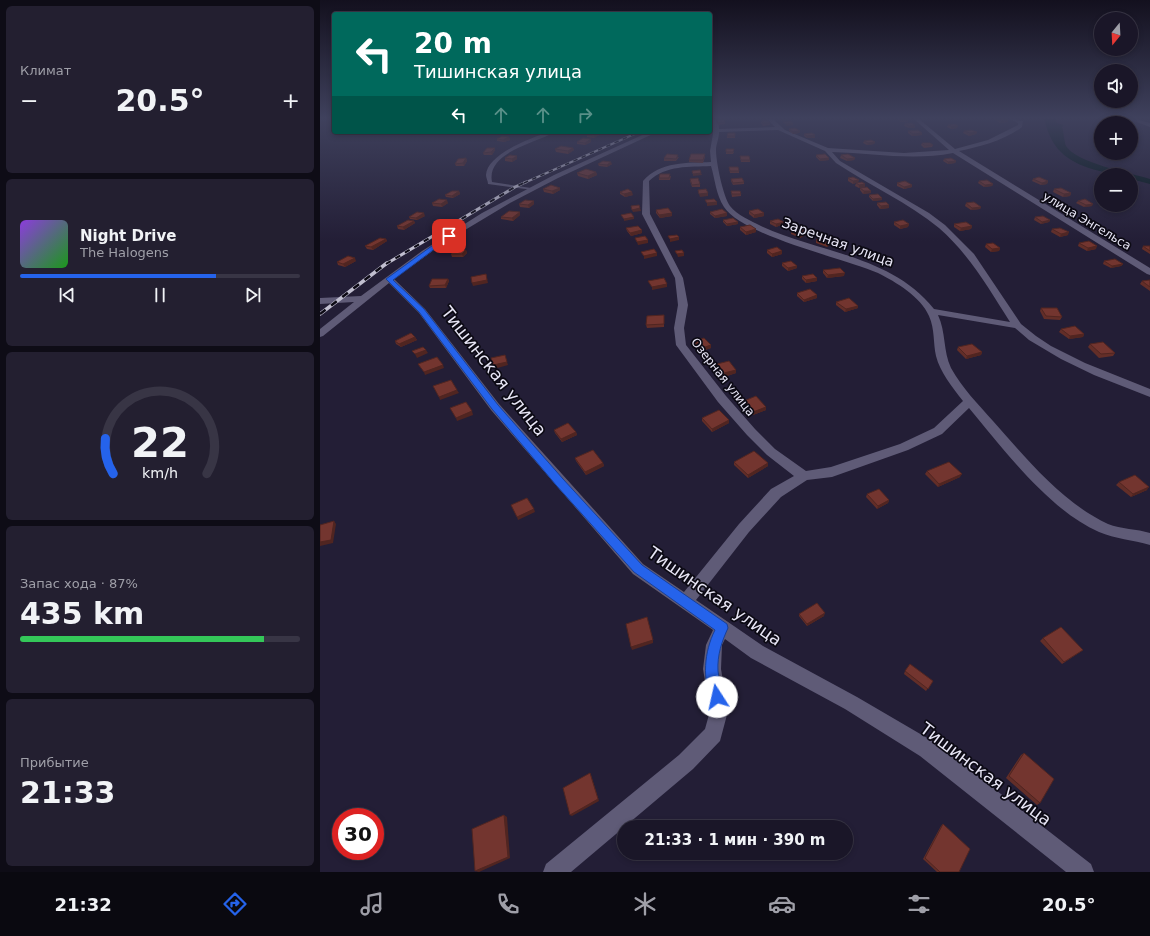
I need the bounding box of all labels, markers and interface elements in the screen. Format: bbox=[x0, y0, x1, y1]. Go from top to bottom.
north arrow bbox=[1094, 12, 1138, 56]
map controls bbox=[1094, 12, 1138, 212]
text: 20 m bbox=[414, 27, 492, 60]
icon: left bbox=[348, 28, 400, 80]
text: Тишинская улица bbox=[414, 61, 582, 82]
text: Климат bbox=[20, 63, 71, 78]
button: sound bbox=[1094, 64, 1138, 108]
text: 20.5° bbox=[115, 83, 205, 118]
text: − bbox=[20, 88, 38, 113]
text: + bbox=[282, 88, 300, 113]
icon: left bbox=[448, 104, 470, 126]
icon: ahead bbox=[490, 104, 512, 126]
icon: ahead bbox=[532, 104, 554, 126]
icon: right bbox=[574, 104, 596, 126]
button: + bbox=[1094, 116, 1138, 160]
button: − bbox=[1094, 168, 1138, 212]
street label: улица Энгельса bbox=[1040, 189, 1134, 253]
street label: Заречная улица bbox=[780, 214, 896, 270]
pin bbox=[432, 219, 466, 253]
icon: arrive bbox=[438, 225, 460, 247]
text: Night Drive bbox=[80, 227, 176, 245]
text: The Halogens bbox=[80, 245, 169, 260]
icon: previous bbox=[56, 284, 78, 306]
icon: pause bbox=[149, 284, 171, 306]
icon: next bbox=[242, 284, 264, 306]
street label: Тишинская улица bbox=[437, 301, 551, 440]
street label: Озерная улица bbox=[688, 335, 758, 419]
text: 22 bbox=[131, 418, 189, 467]
text: km/h bbox=[142, 465, 178, 481]
street label: Тишинская улица bbox=[643, 542, 786, 650]
text: Запас хода · 87% bbox=[20, 576, 138, 591]
text: 435 km bbox=[20, 596, 144, 631]
position arrow bbox=[696, 676, 738, 718]
street label: Тишинская улица bbox=[916, 718, 1055, 830]
text: Прибытие bbox=[20, 755, 89, 770]
text: 21:33 bbox=[20, 775, 116, 810]
speed limit sign: 30 bbox=[332, 808, 384, 860]
text: 21:33 · 1 мин · 390 m bbox=[645, 831, 826, 849]
icon: directions bbox=[221, 890, 249, 918]
icon: music bbox=[358, 890, 386, 918]
icon: phone bbox=[494, 890, 522, 918]
icon: climate bbox=[631, 890, 659, 918]
icon: car bbox=[768, 890, 796, 918]
icon: filters bbox=[905, 890, 933, 918]
text: 21:32 bbox=[54, 894, 112, 915]
text: 20.5° bbox=[1042, 894, 1096, 915]

